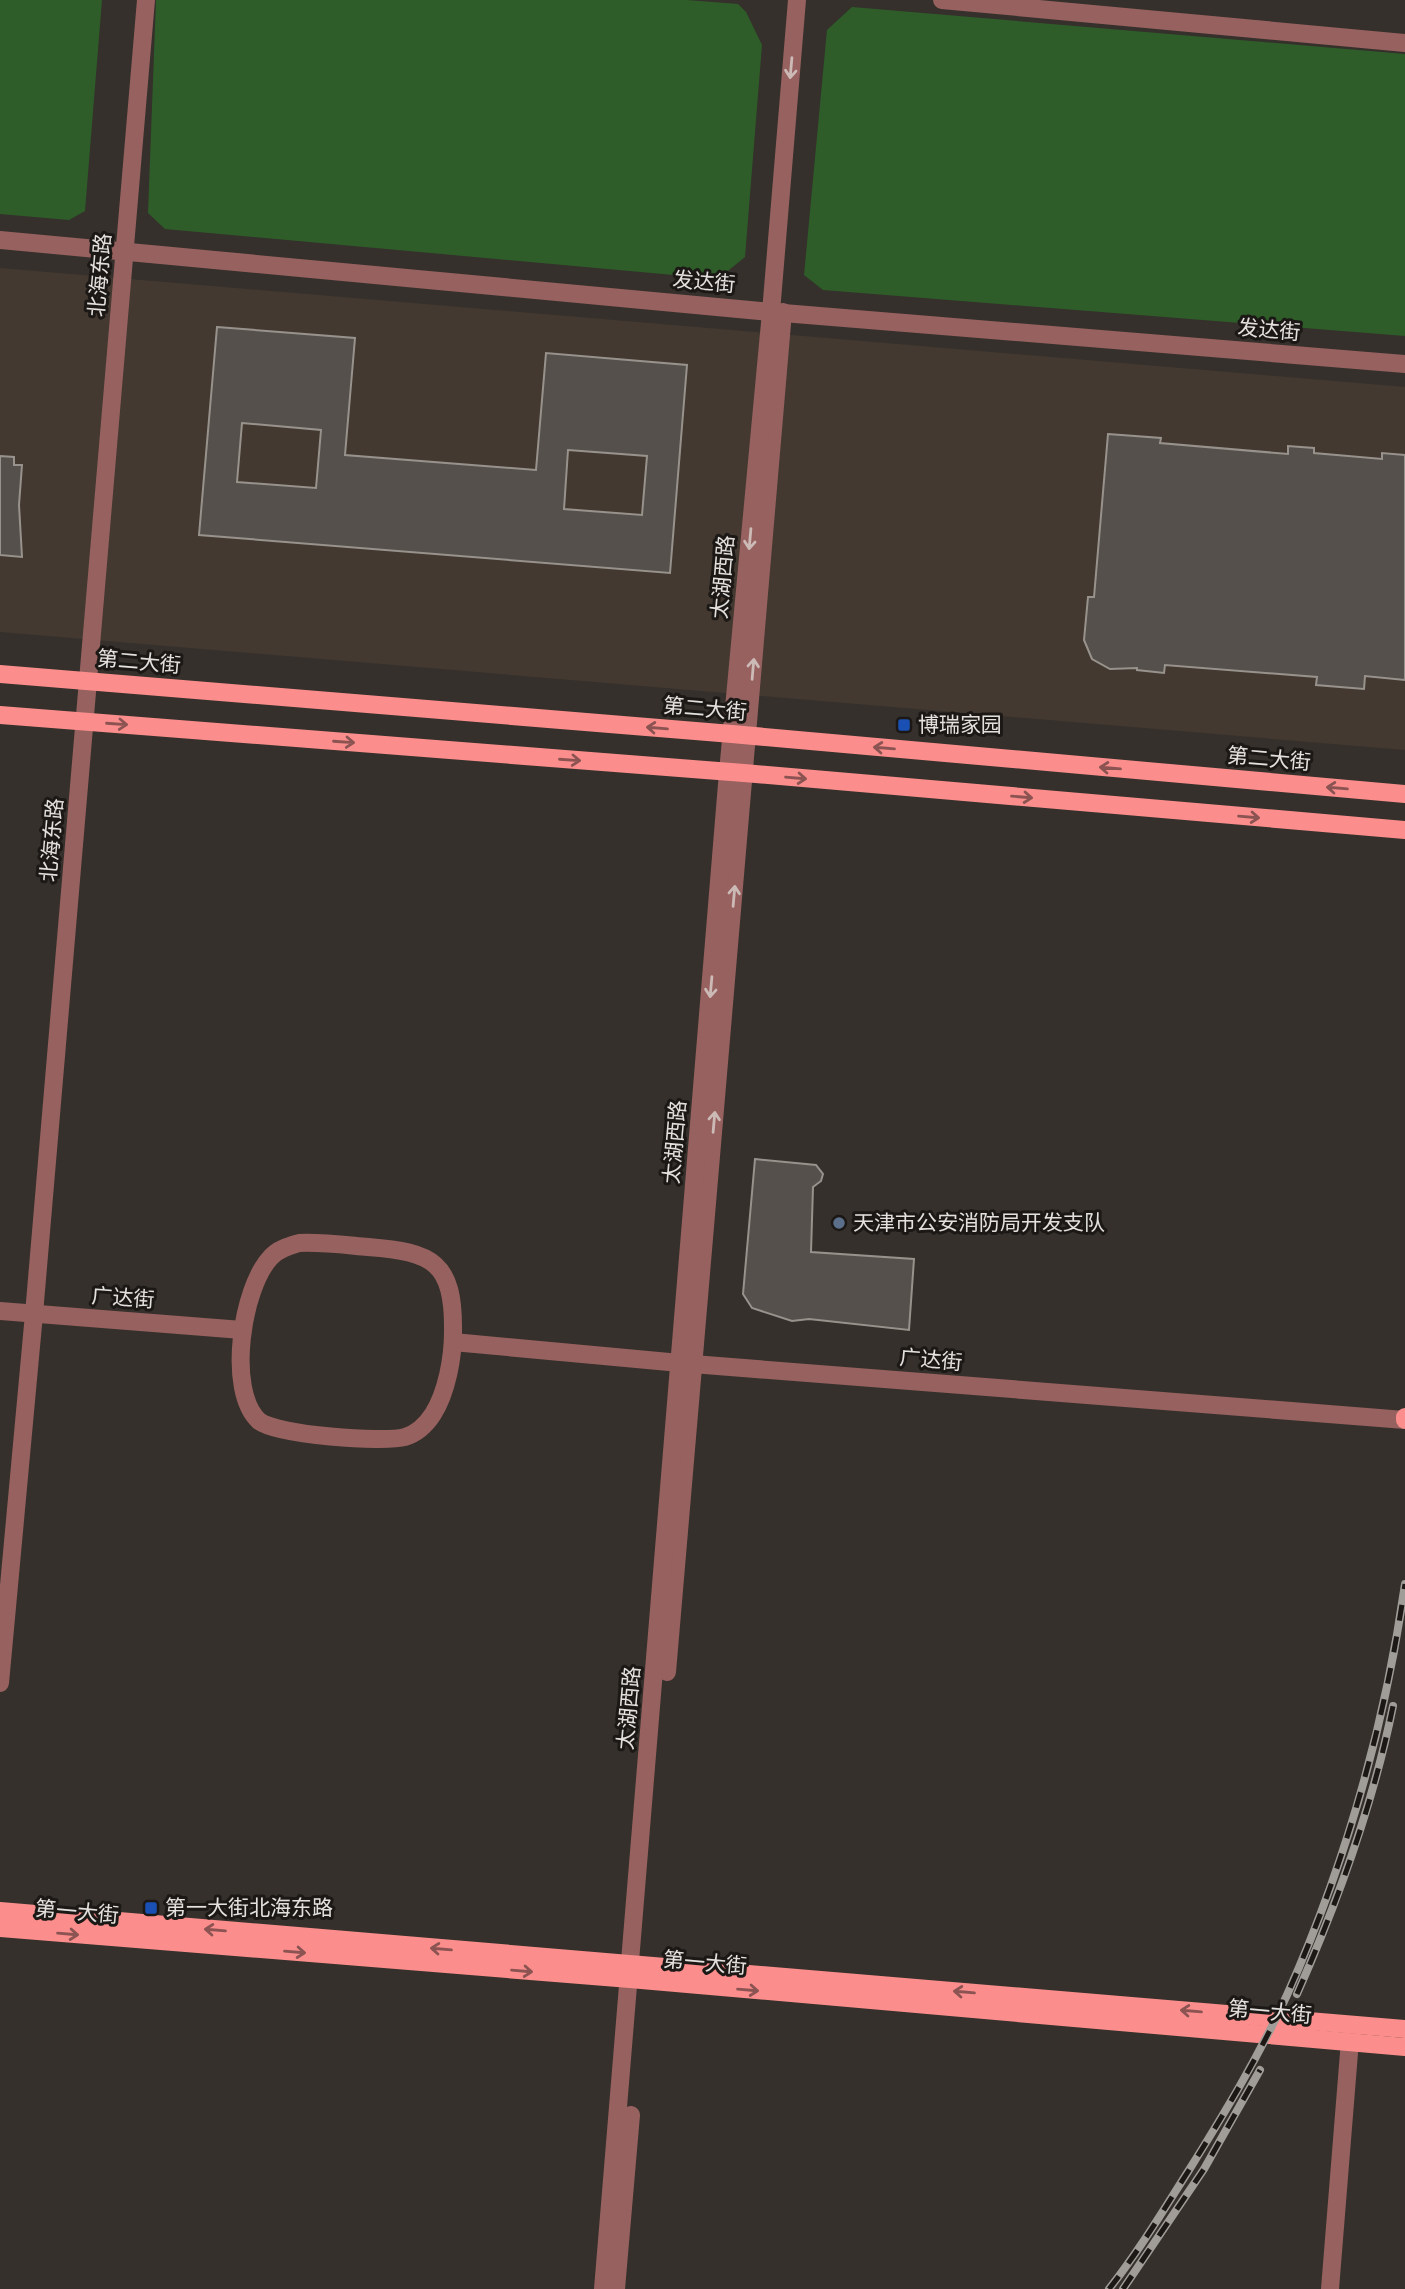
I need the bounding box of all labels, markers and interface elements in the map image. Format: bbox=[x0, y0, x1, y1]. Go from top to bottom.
one-way arrow bbox=[784, 56, 797, 79]
street label: 北海东路 bbox=[84, 232, 116, 318]
street label: 发达街 bbox=[672, 267, 736, 297]
street label: 发达街 bbox=[1237, 315, 1301, 345]
one-way arrow bbox=[743, 527, 756, 549]
street label: 太湖西路 bbox=[707, 534, 739, 620]
street label: 第二大街 bbox=[96, 646, 182, 678]
one-way arrow bbox=[747, 658, 760, 681]
street label: 第二大街 bbox=[662, 693, 748, 725]
place label: 博瑞家园 bbox=[918, 713, 1002, 737]
marker: 博瑞家园 bbox=[896, 717, 912, 733]
one-way arrow bbox=[105, 718, 128, 731]
one-way arrow bbox=[646, 721, 669, 734]
one-way arrow bbox=[332, 736, 354, 749]
one-way arrow bbox=[873, 741, 896, 754]
street label: 第二大街 bbox=[1226, 743, 1312, 775]
one-way arrow bbox=[559, 754, 581, 767]
one-way arrow bbox=[1100, 761, 1122, 774]
one-way arrow bbox=[784, 772, 807, 785]
one-way arrow bbox=[1326, 781, 1349, 794]
one-way arrow bbox=[1011, 791, 1033, 804]
street label: 北海东路 bbox=[36, 797, 68, 883]
one-way arrow bbox=[1237, 811, 1260, 824]
one-way arrow bbox=[728, 885, 741, 908]
one-way arrow bbox=[704, 975, 717, 997]
street label: 太湖西路 bbox=[659, 1099, 691, 1185]
one-way arrow bbox=[708, 1112, 721, 1134]
place label: 天津市公安消防局开发支队 bbox=[853, 1211, 1105, 1235]
marker: 天津市公安消防局开发支队 bbox=[831, 1215, 847, 1231]
street label: 广达街 bbox=[91, 1284, 155, 1312]
street label: 广达街 bbox=[899, 1345, 963, 1375]
street label: 太湖西路 bbox=[613, 1665, 645, 1751]
street label: 第一大街 bbox=[34, 1896, 120, 1928]
place label: 第一大街北海东路 bbox=[165, 1896, 333, 1920]
marker: 第一大街北海东路 bbox=[143, 1900, 159, 1916]
one-way arrow bbox=[204, 1923, 226, 1936]
one-way arrow bbox=[56, 1928, 79, 1941]
one-way arrow bbox=[430, 1942, 453, 1955]
one-way arrow bbox=[283, 1946, 306, 1959]
street label: 第一大街 bbox=[662, 1947, 748, 1979]
one-way arrow bbox=[510, 1964, 533, 1977]
one-way arrow bbox=[736, 1984, 759, 1997]
one-way arrow bbox=[953, 1985, 976, 1998]
street label: 第一大街 bbox=[1227, 1996, 1313, 2028]
one-way arrow bbox=[1180, 2004, 1202, 2017]

